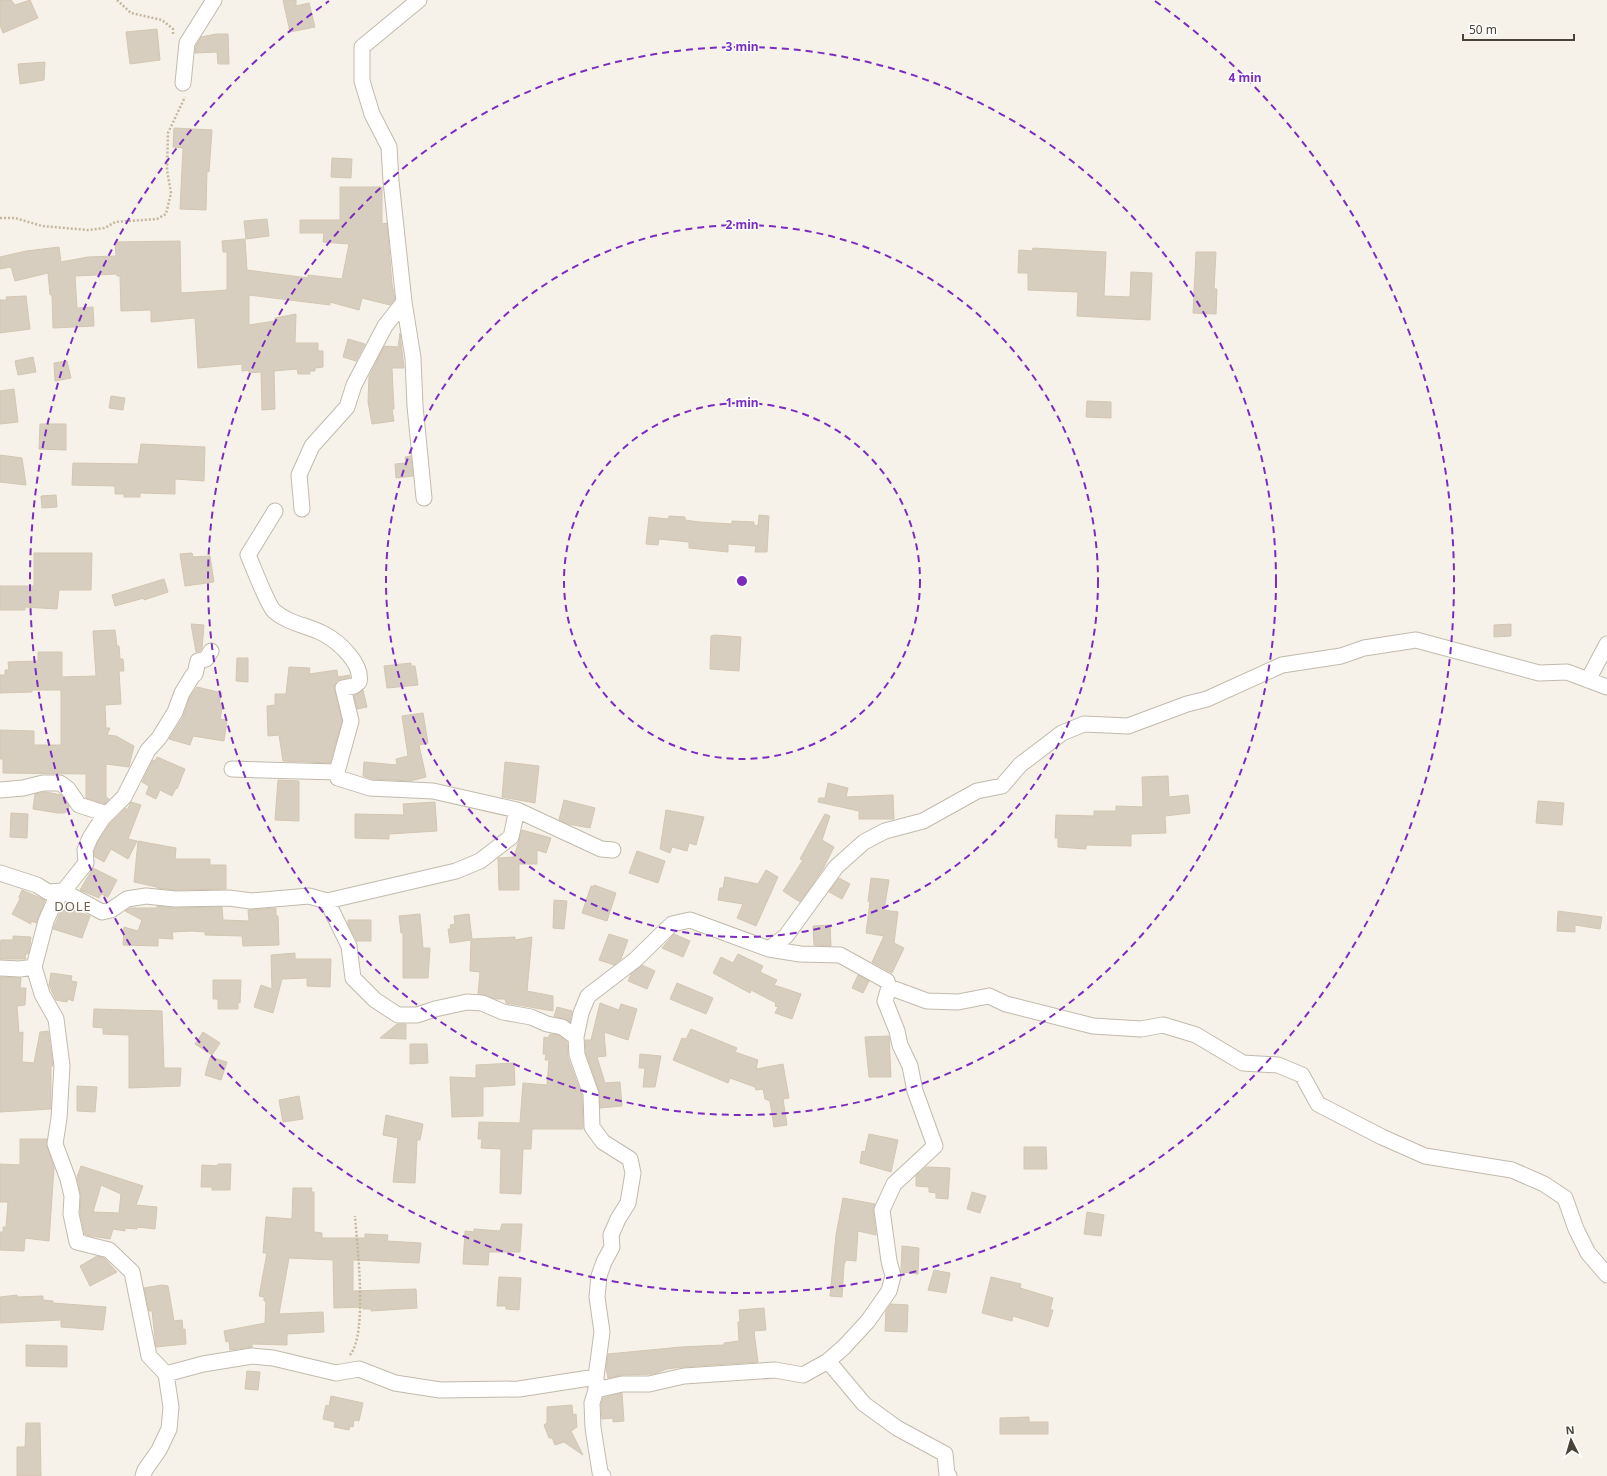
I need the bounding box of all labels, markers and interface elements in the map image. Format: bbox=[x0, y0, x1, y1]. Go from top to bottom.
scale bar bbox=[1463, 16, 1574, 42]
text: 50 m bbox=[1469, 21, 1497, 38]
text: 3 min bbox=[725, 38, 759, 55]
text: 4 min bbox=[1228, 69, 1262, 86]
text: 2 min bbox=[725, 216, 759, 233]
text: 1 min bbox=[725, 394, 759, 411]
centre of rings bbox=[735, 574, 749, 588]
district label: DOLE bbox=[54, 897, 92, 915]
north arrow bbox=[1551, 1420, 1591, 1460]
text: N bbox=[1565, 1422, 1575, 1437]

